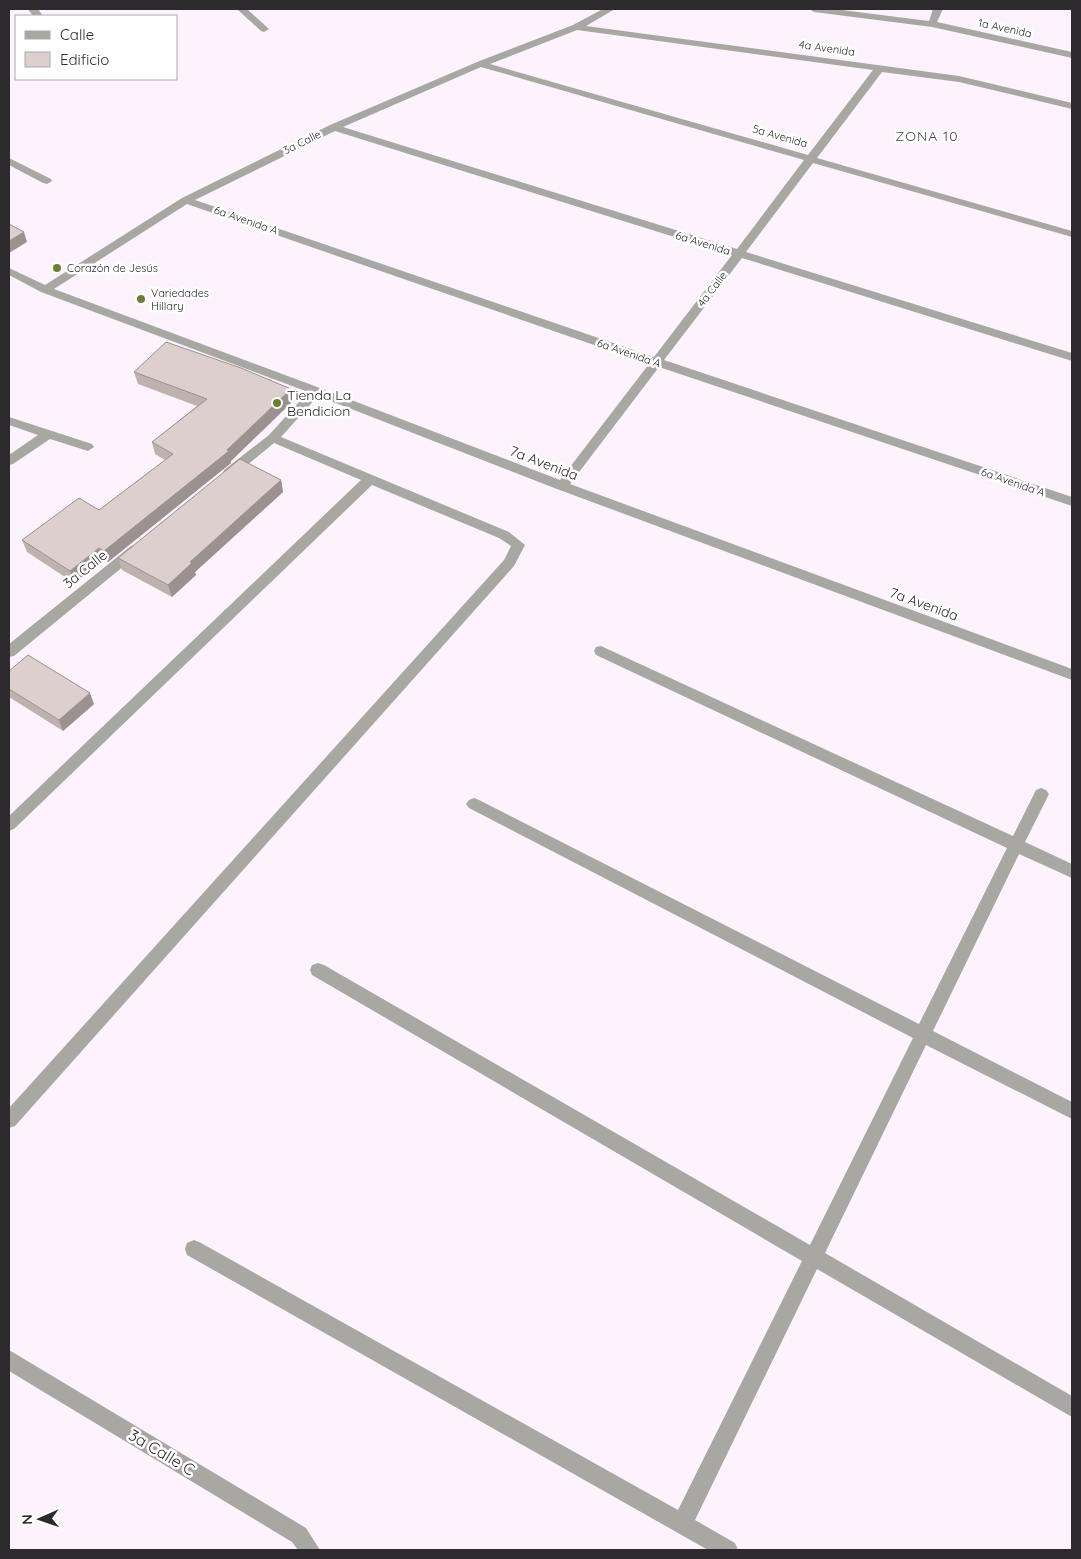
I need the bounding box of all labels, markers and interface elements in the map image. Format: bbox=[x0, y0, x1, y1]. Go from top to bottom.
legend bbox=[15, 15, 178, 80]
street label: 1a Avenida bbox=[977, 15, 1033, 41]
text: Calle bbox=[60, 25, 94, 44]
street label: 4a Avenida bbox=[798, 37, 856, 59]
text: Edificio bbox=[60, 50, 109, 69]
street label: 5a Avenida bbox=[751, 121, 809, 151]
street label: 3a Calle bbox=[281, 127, 323, 157]
district label: ZONA 10 bbox=[895, 127, 959, 145]
street label: 6a Avenida A bbox=[212, 203, 280, 237]
street label: 6a Avenida bbox=[674, 228, 732, 258]
place label: Corazón de Jesús bbox=[67, 261, 158, 275]
marker: Corazón de Jesús bbox=[51, 262, 63, 274]
street label: 4a Calle bbox=[694, 269, 730, 309]
place label: Variedades Hillary bbox=[151, 286, 209, 313]
marker: Variedades Hillary bbox=[135, 293, 147, 305]
street label: 6a Avenida A bbox=[595, 336, 663, 370]
place label: Tienda La Bendicion bbox=[287, 386, 351, 420]
marker: Tienda La Bendicion bbox=[271, 397, 283, 409]
street label: 7a Avenida bbox=[507, 442, 581, 484]
street label: 6a Avenida A bbox=[979, 465, 1047, 499]
street label: 3a Calle bbox=[59, 546, 111, 592]
street label: 7a Avenida bbox=[887, 583, 961, 625]
street label: 3a Calle C bbox=[125, 1424, 199, 1480]
north arrow bbox=[15, 1494, 65, 1544]
text: N bbox=[18, 1514, 36, 1525]

